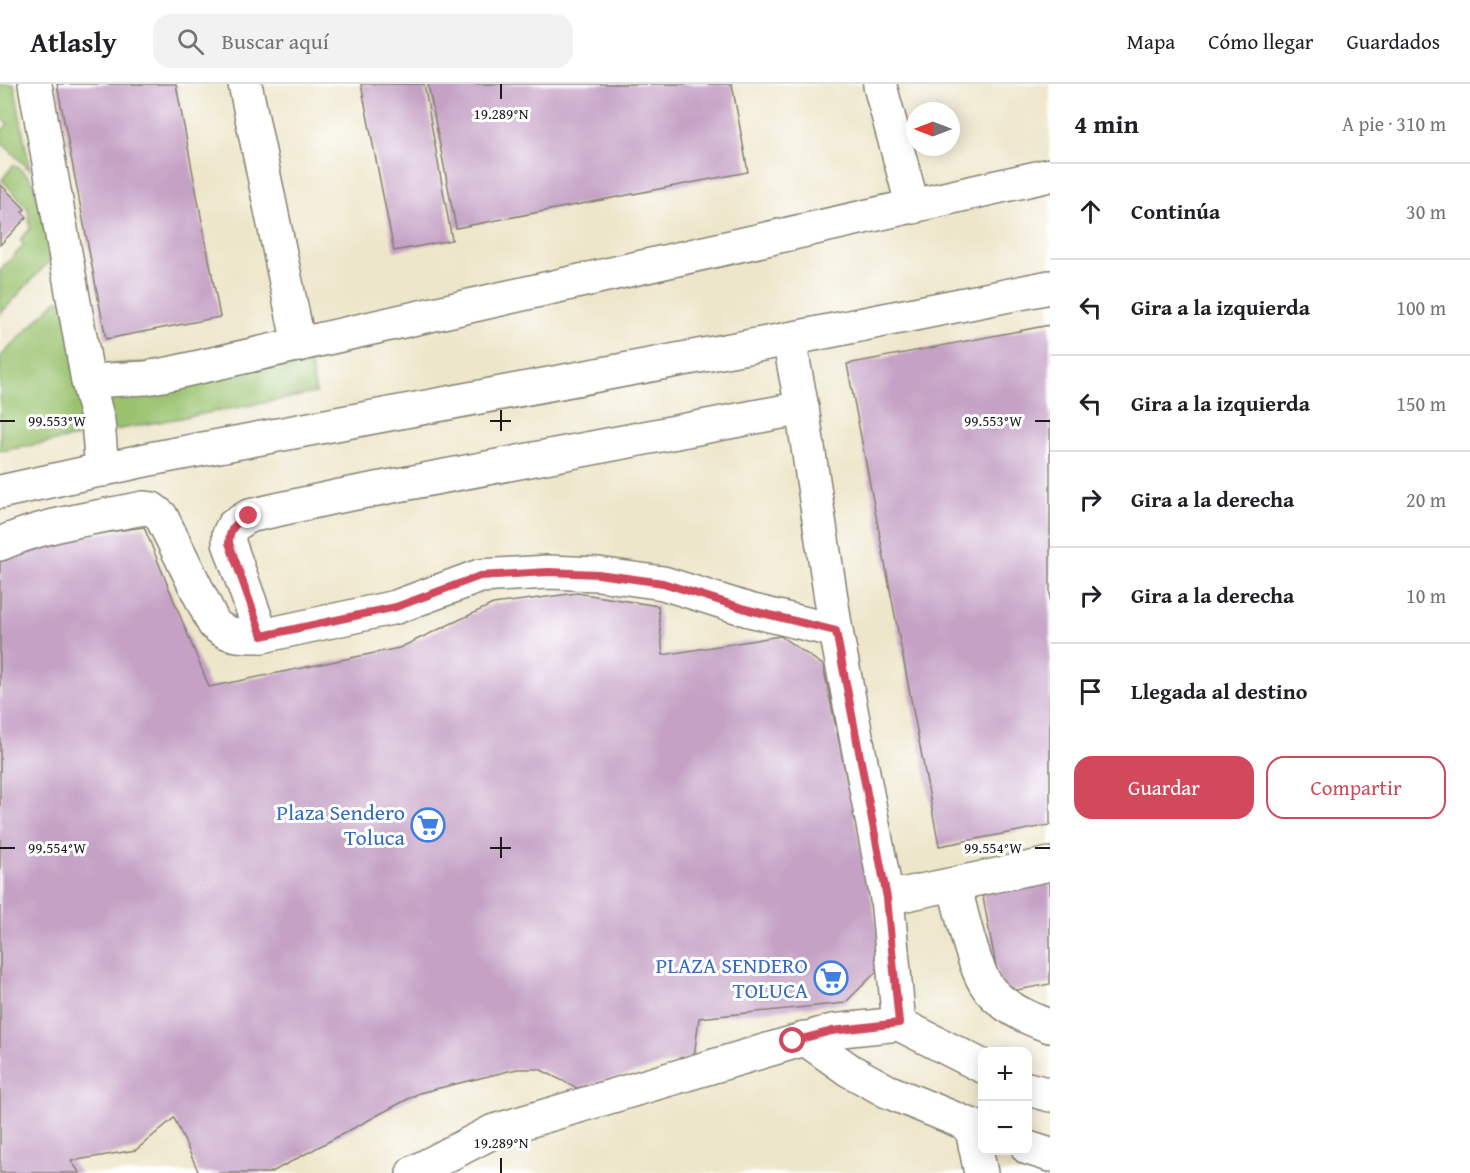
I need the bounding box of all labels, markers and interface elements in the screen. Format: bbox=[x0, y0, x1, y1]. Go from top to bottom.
search box bbox=[153, 14, 573, 68]
text: Atlasly bbox=[30, 21, 117, 62]
icon: search bbox=[174, 25, 207, 58]
text: Buscar aquí bbox=[222, 25, 329, 57]
text: Mapa bbox=[1127, 26, 1175, 57]
text: Cómo llegar bbox=[1208, 26, 1313, 57]
text: Guardados bbox=[1346, 26, 1440, 57]
north arrow bbox=[906, 102, 960, 156]
text: 19.289°N bbox=[474, 103, 529, 124]
text: 4 min bbox=[1074, 104, 1139, 143]
text: A pie · 310 m bbox=[1342, 109, 1446, 138]
icon: ahead bbox=[1074, 195, 1107, 228]
text: Continúa bbox=[1131, 195, 1220, 227]
text: 30 m bbox=[1406, 197, 1446, 226]
icon: left bbox=[1074, 291, 1107, 324]
text: Gira a la izquierda bbox=[1131, 291, 1310, 323]
text: 100 m bbox=[1396, 293, 1446, 322]
icon: left bbox=[1074, 387, 1107, 420]
text: Gira a la izquierda bbox=[1131, 387, 1310, 419]
text: 150 m bbox=[1396, 389, 1446, 418]
text: 99.553°W bbox=[28, 410, 86, 431]
text: 99.553°W bbox=[964, 410, 1022, 431]
icon: right bbox=[1074, 483, 1107, 516]
text: Gira a la derecha bbox=[1131, 483, 1294, 515]
text: 20 m bbox=[1406, 485, 1446, 514]
route end bbox=[235, 502, 261, 528]
icon: right bbox=[1074, 579, 1107, 612]
text: Gira a la derecha bbox=[1131, 579, 1294, 611]
text: 10 m bbox=[1406, 581, 1446, 610]
icon: arrive bbox=[1074, 675, 1107, 708]
text: Llegada al destino bbox=[1131, 675, 1307, 707]
button: Guardar bbox=[1074, 756, 1254, 819]
button: Compartir bbox=[1266, 756, 1446, 819]
place label: Plaza Sendero Toluca bbox=[276, 796, 406, 853]
supermarket icon: Plaza Sendero Toluca bbox=[410, 807, 446, 843]
text: 99.554°W bbox=[28, 837, 86, 858]
text: 99.554°W bbox=[964, 837, 1022, 858]
place label: PLAZA SENDERO TOLUCA bbox=[655, 949, 809, 1006]
supermarket icon: PLAZA SENDERO TOLUCA bbox=[813, 960, 849, 996]
route start bbox=[779, 1027, 805, 1053]
map controls bbox=[978, 1047, 1032, 1155]
button: + bbox=[978, 1047, 1032, 1101]
button: − bbox=[978, 1101, 1032, 1155]
text: 19.289°N bbox=[474, 1132, 529, 1153]

